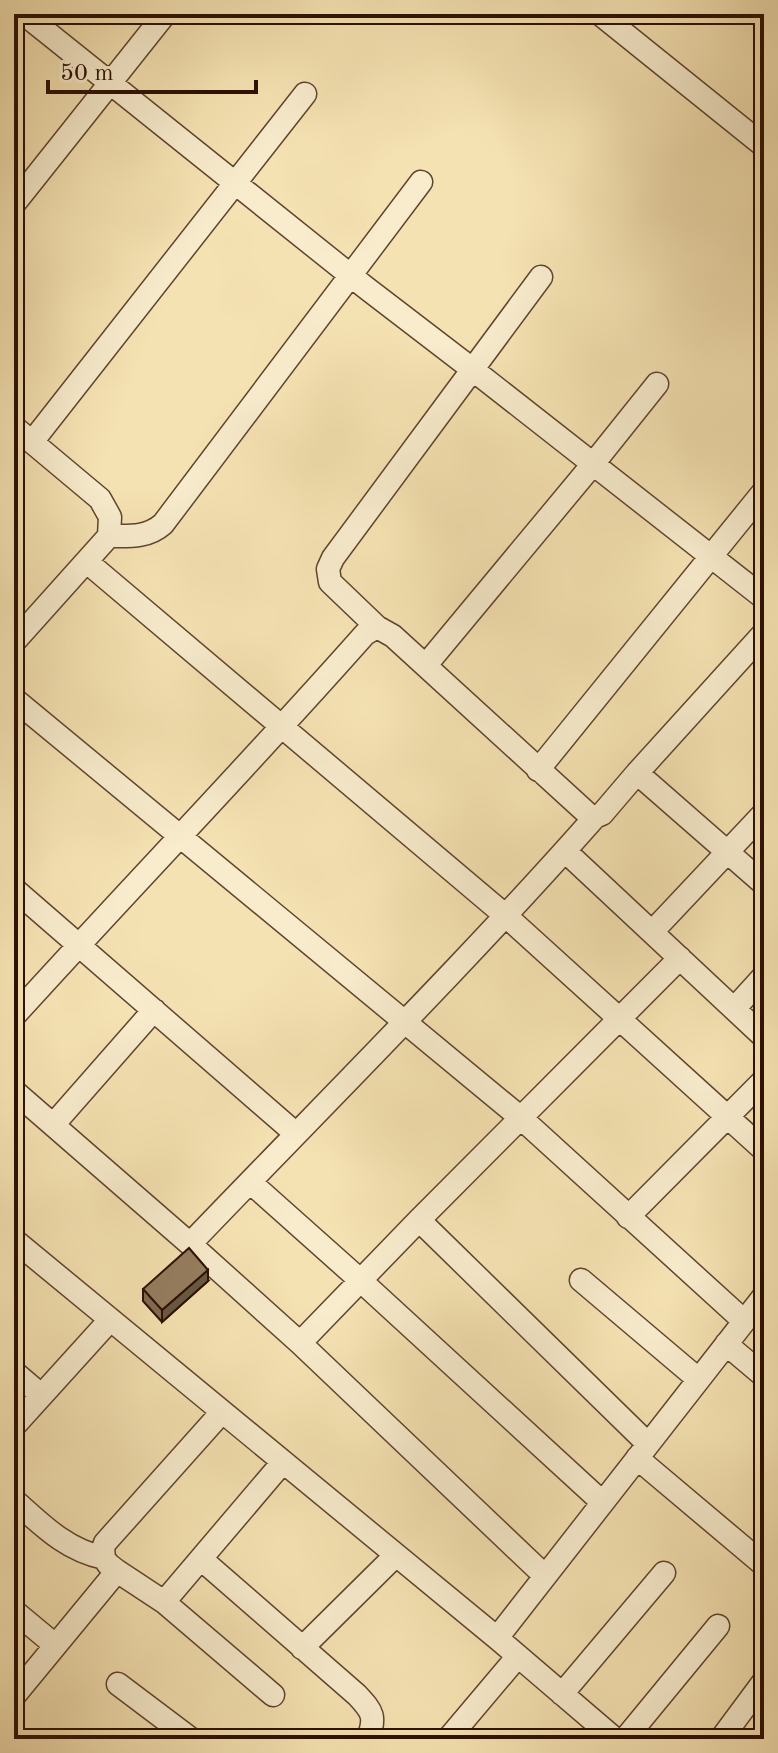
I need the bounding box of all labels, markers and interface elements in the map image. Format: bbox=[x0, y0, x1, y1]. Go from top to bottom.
scale bar bbox=[48, 44, 256, 94]
text: 50 m bbox=[60, 62, 114, 86]

